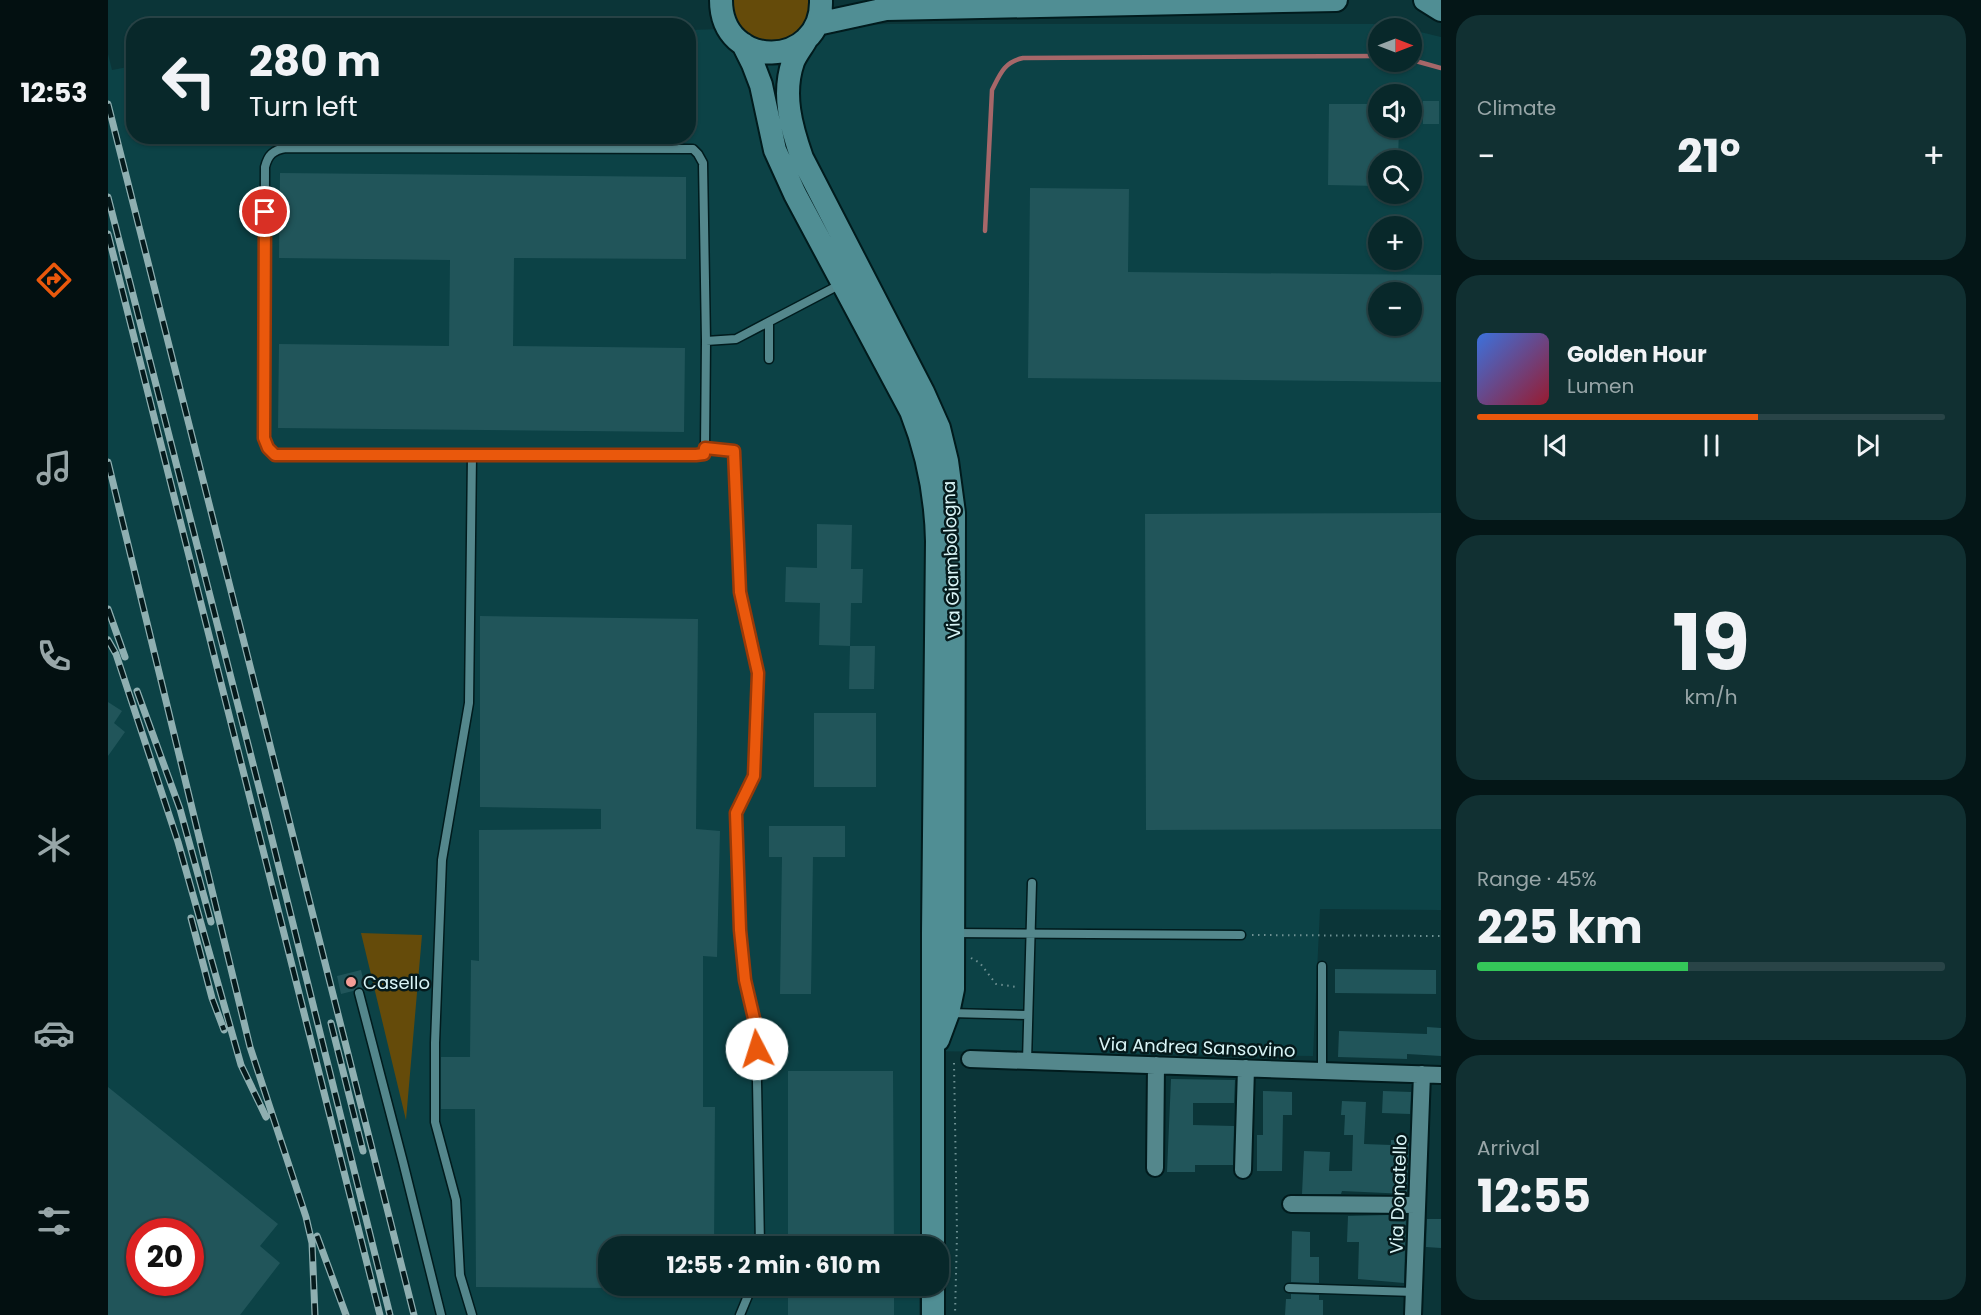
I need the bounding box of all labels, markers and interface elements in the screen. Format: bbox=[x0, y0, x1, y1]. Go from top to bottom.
north arrow bbox=[1368, 18, 1422, 72]
map controls bbox=[1368, 18, 1422, 336]
text: 280 m bbox=[249, 32, 381, 91]
icon: left bbox=[150, 42, 228, 120]
text: 12:53 bbox=[20, 74, 88, 111]
button: sound bbox=[1368, 84, 1422, 138]
text: Turn left bbox=[249, 88, 358, 125]
text: Climate bbox=[1477, 94, 1556, 122]
text: 21° bbox=[1677, 125, 1741, 188]
text: − bbox=[1477, 133, 1495, 180]
text: + bbox=[1922, 133, 1945, 180]
button: search bbox=[1368, 150, 1422, 204]
pin bbox=[239, 186, 290, 237]
icon: arrive bbox=[248, 195, 281, 228]
button: + bbox=[1368, 216, 1422, 270]
icon: directions bbox=[33, 259, 75, 301]
button: − bbox=[1368, 282, 1422, 336]
text: Golden Hour bbox=[1567, 339, 1707, 370]
text: Lumen bbox=[1567, 372, 1634, 400]
icon: previous bbox=[1539, 429, 1572, 462]
icon: pause bbox=[1695, 429, 1728, 462]
icon: next bbox=[1851, 429, 1884, 462]
icon: music bbox=[33, 447, 75, 489]
street label: Via Giambologna bbox=[936, 481, 966, 639]
text: 19 bbox=[1672, 588, 1750, 697]
icon: phone bbox=[33, 635, 75, 677]
text: km/h bbox=[1684, 683, 1738, 711]
icon: climate bbox=[33, 824, 75, 866]
text: Range · 45% bbox=[1477, 865, 1597, 893]
text: 225 km bbox=[1477, 896, 1643, 959]
place label: Casello bbox=[363, 970, 430, 995]
marker: Casello bbox=[344, 975, 358, 989]
icon: car bbox=[33, 1012, 75, 1054]
position arrow bbox=[725, 1017, 789, 1081]
street label: Via Andrea Sansovino bbox=[1098, 1031, 1296, 1063]
street label: Via Donatello bbox=[1383, 1134, 1413, 1254]
text: Arrival bbox=[1477, 1134, 1540, 1162]
text: 12:55 bbox=[1477, 1165, 1591, 1228]
icon: filters bbox=[33, 1200, 75, 1242]
speed limit sign: 20 bbox=[126, 1218, 204, 1296]
text: 12:55 · 2 min · 610 m bbox=[667, 1250, 880, 1281]

